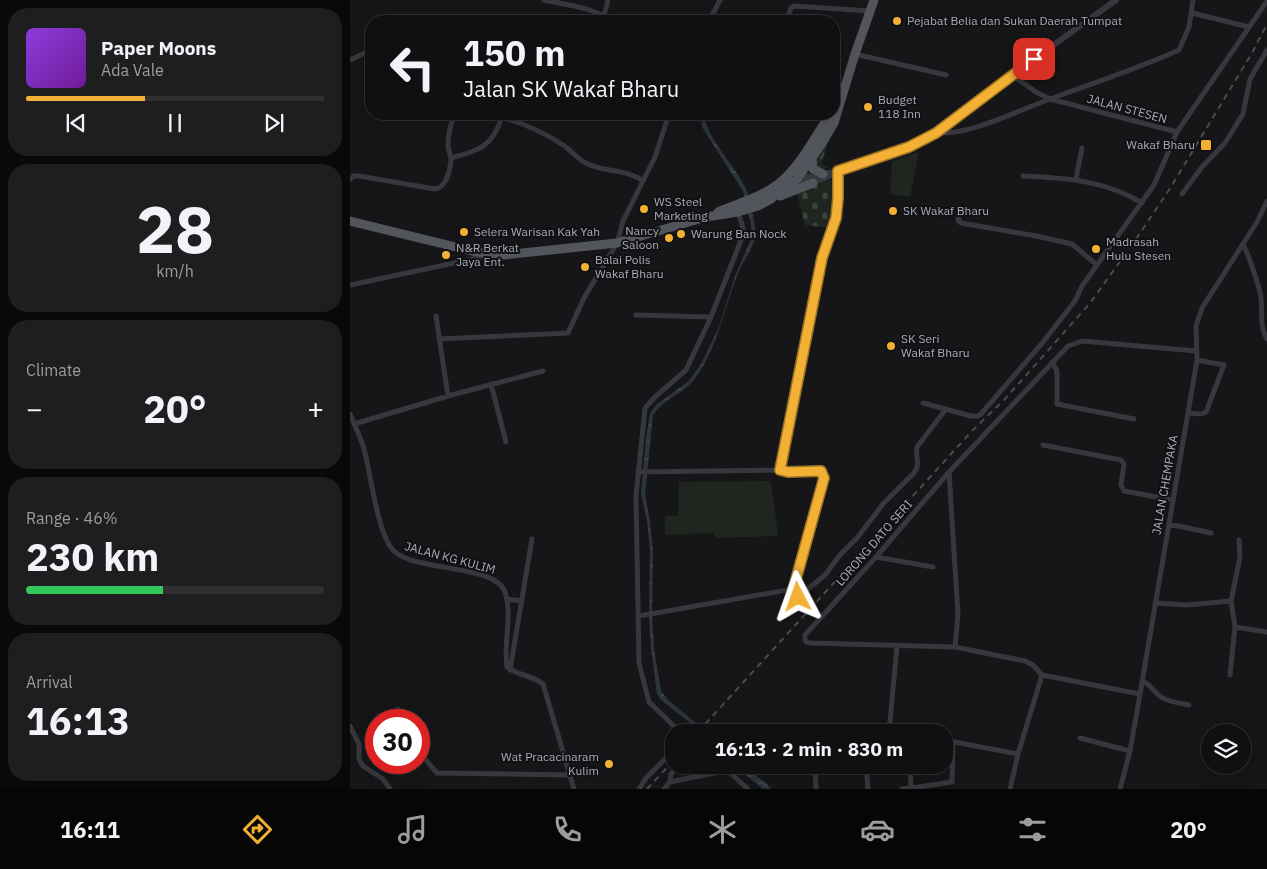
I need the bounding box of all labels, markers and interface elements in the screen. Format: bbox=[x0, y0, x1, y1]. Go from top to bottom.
place label: Pejabat Belia dan Sukan Daerah Tumpat bbox=[907, 13, 1122, 28]
marker: Pejabat Belia dan Sukan Daerah Tumpat bbox=[891, 15, 903, 27]
text: 150 m bbox=[463, 30, 566, 76]
icon: left bbox=[380, 35, 445, 100]
text: Paper Moons bbox=[101, 36, 216, 60]
pin bbox=[1013, 38, 1055, 80]
icon: arrive bbox=[1020, 45, 1048, 73]
text: Ada Vale bbox=[101, 60, 164, 80]
text: Jalan SK Wakaf Bharu bbox=[463, 74, 679, 103]
street label: JALAN STESEN bbox=[1086, 91, 1169, 126]
place label: Budget 118 Inn bbox=[878, 92, 921, 121]
marker: Budget 118 Inn bbox=[862, 101, 874, 113]
icon: previous bbox=[62, 109, 90, 137]
icon: pause bbox=[161, 109, 189, 137]
icon: next bbox=[260, 109, 288, 137]
place label: Wakaf Bharu bbox=[1126, 137, 1195, 152]
marker: Wakaf Bharu bbox=[1199, 138, 1213, 152]
text: 28 bbox=[136, 186, 214, 271]
place label: WS Steel Marketing bbox=[654, 194, 708, 223]
marker: WS Steel Marketing bbox=[638, 203, 650, 215]
place label: SK Wakaf Bharu bbox=[903, 203, 989, 218]
marker: SK Wakaf Bharu bbox=[887, 205, 899, 217]
place label: Nancy Saloon bbox=[622, 223, 659, 252]
place label: Selera Warisan Kak Yah bbox=[474, 224, 600, 239]
marker: Selera Warisan Kak Yah bbox=[458, 226, 470, 238]
place label: Warung Ban Nock bbox=[691, 226, 787, 241]
marker: Warung Ban Nock bbox=[675, 228, 687, 240]
marker: Nancy Saloon bbox=[663, 232, 675, 244]
place label: Madrasah Hulu Stesen bbox=[1106, 234, 1171, 263]
place label: N&R Berkat Jaya Ent. bbox=[456, 240, 519, 269]
marker: Madrasah Hulu Stesen bbox=[1090, 243, 1102, 255]
marker: N&R Berkat Jaya Ent. bbox=[440, 249, 452, 261]
place label: Balai Polis Wakaf Bharu bbox=[595, 252, 664, 281]
text: km/h bbox=[156, 261, 194, 281]
marker: Balai Polis Wakaf Bharu bbox=[579, 261, 591, 273]
place label: SK Seri Wakaf Bharu bbox=[901, 331, 970, 360]
marker: SK Seri Wakaf Bharu bbox=[885, 340, 897, 352]
text: Climate bbox=[26, 360, 81, 380]
text: 20° bbox=[143, 384, 207, 433]
text: − bbox=[26, 390, 43, 427]
text: + bbox=[307, 390, 324, 427]
street label: JALAN CHEMPAKA bbox=[1148, 433, 1181, 536]
street label: LORONG DATO SERI bbox=[832, 496, 915, 589]
text: Range · 46% bbox=[26, 508, 118, 528]
text: 230 km bbox=[26, 532, 159, 581]
street label: JALAN KG KULIM bbox=[403, 538, 497, 577]
position arrow bbox=[771, 570, 823, 622]
text: Arrival bbox=[26, 672, 73, 692]
text: 16:13 bbox=[26, 696, 130, 745]
speed limit sign: 30 bbox=[365, 709, 430, 774]
map controls bbox=[1201, 724, 1251, 774]
button: layers bbox=[1201, 724, 1251, 774]
text: 16:13 · 2 min · 830 m bbox=[715, 737, 903, 761]
place label: Wat Pracacinaram Kulim bbox=[501, 749, 599, 778]
marker: Wat Pracacinaram Kulim bbox=[603, 758, 615, 770]
icon: directions bbox=[240, 812, 275, 847]
icon: music bbox=[395, 812, 430, 847]
icon: phone bbox=[550, 812, 585, 847]
icon: climate bbox=[705, 812, 740, 847]
icon: car bbox=[860, 812, 895, 847]
icon: filters bbox=[1015, 812, 1050, 847]
text: 16:11 bbox=[60, 815, 120, 844]
text: 20° bbox=[1170, 815, 1207, 844]

